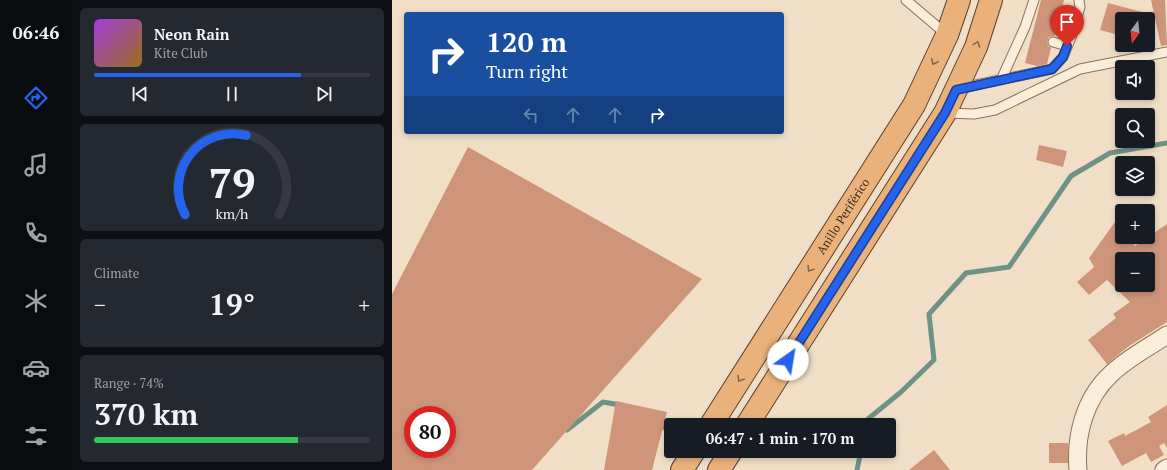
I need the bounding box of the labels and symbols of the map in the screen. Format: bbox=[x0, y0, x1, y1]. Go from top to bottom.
pin bbox=[1050, 5, 1084, 46]
north arrow bbox=[1115, 12, 1155, 52]
one-way arrow bbox=[972, 41, 980, 48]
one-way arrow bbox=[931, 58, 939, 66]
street label: Anillo Periférico bbox=[813, 175, 873, 257]
one-way arrow bbox=[807, 265, 814, 272]
position arrow bbox=[767, 339, 809, 381]
one-way arrow bbox=[737, 375, 745, 382]
speed limit sign: 80 bbox=[404, 406, 456, 458]

